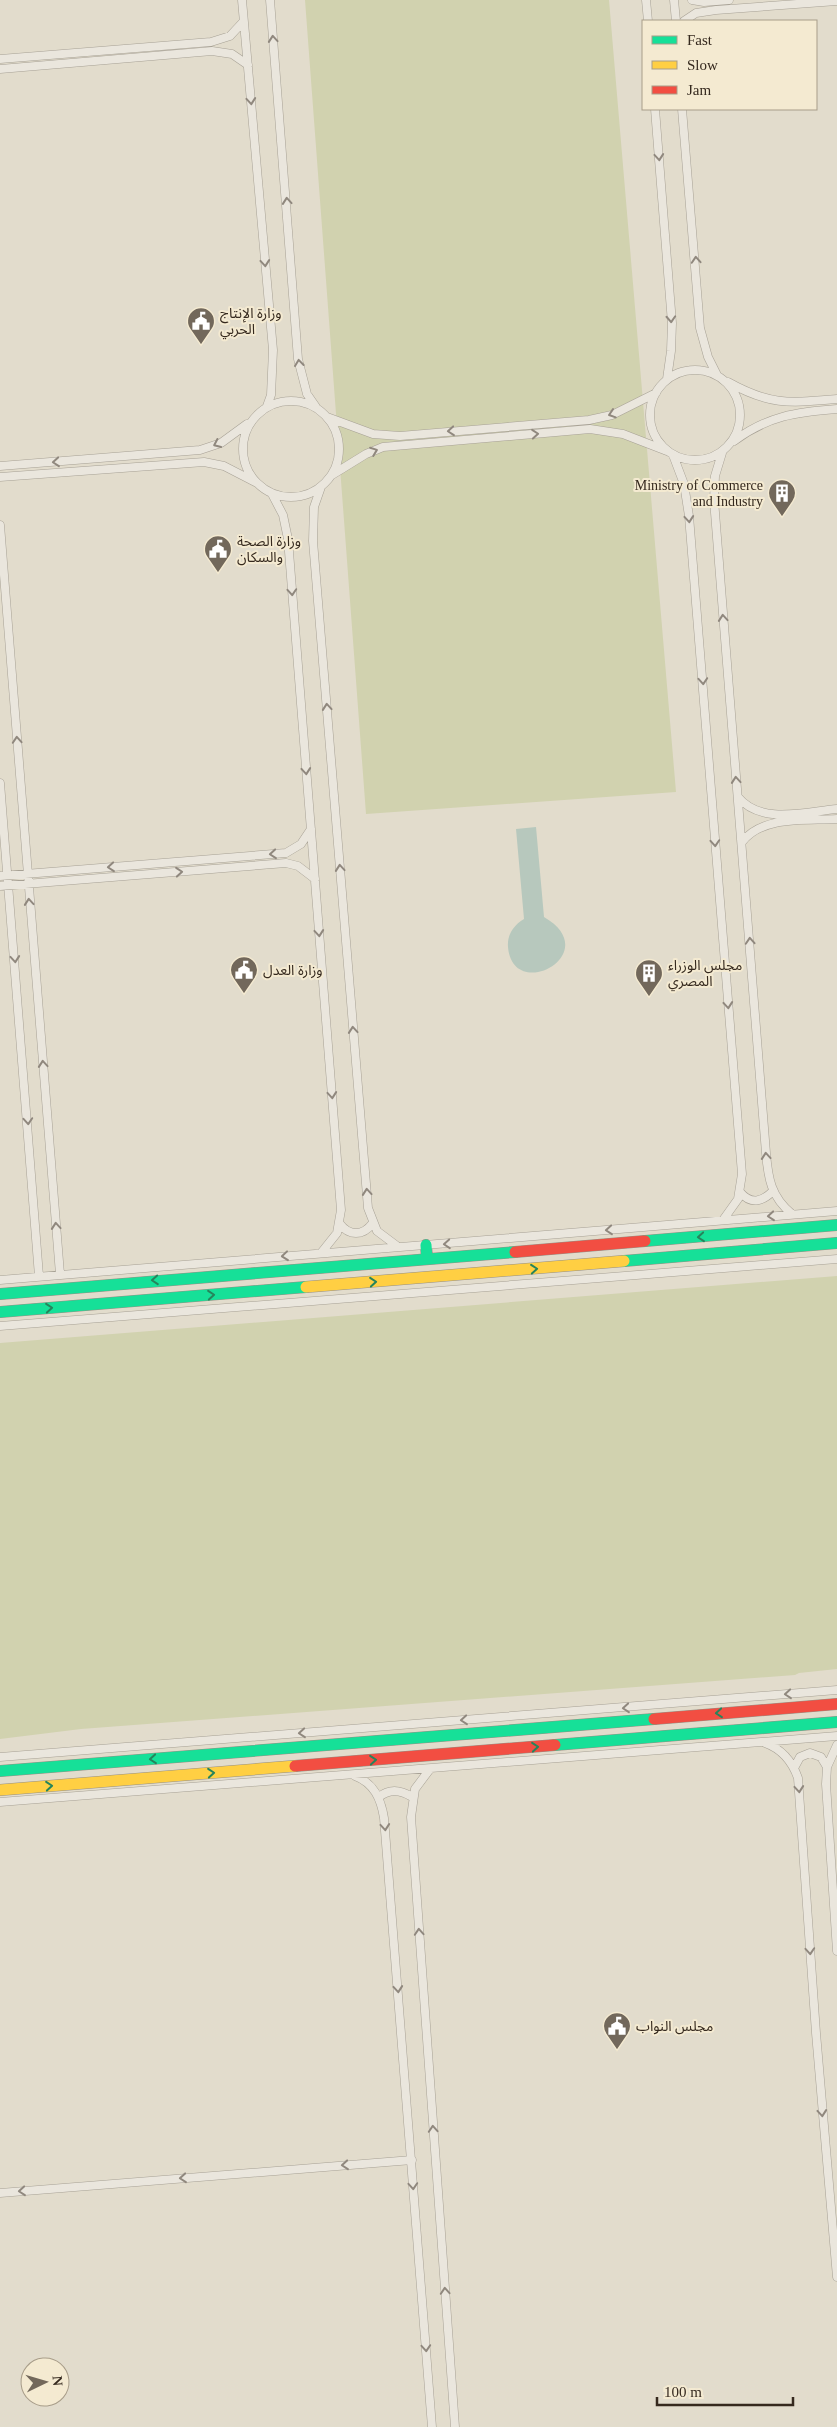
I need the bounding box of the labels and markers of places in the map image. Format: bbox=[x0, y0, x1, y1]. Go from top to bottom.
public building icon: وزارة الإنتاج الحربي bbox=[186, 306, 216, 345]
place label: وزارة الإنتاج الحربي bbox=[220, 306, 282, 340]
place label: Ministry of Commerce and Industry bbox=[635, 478, 763, 509]
building icon: Ministry of Commerce and Industry bbox=[767, 478, 797, 517]
public building icon: وزارة الصحة والسكان bbox=[203, 534, 233, 573]
place label: وزارة الصحة والسكان bbox=[237, 534, 301, 566]
public building icon: وزارة العدل bbox=[229, 955, 259, 994]
building icon: مجلس الوزراء المصري bbox=[634, 958, 664, 997]
place label: مجلس الوزراء المصري bbox=[668, 958, 742, 992]
place label: وزارة العدل bbox=[263, 963, 323, 979]
public building icon: مجلس النواب bbox=[602, 2011, 632, 2050]
place label: مجلس النواب bbox=[636, 2019, 713, 2035]

